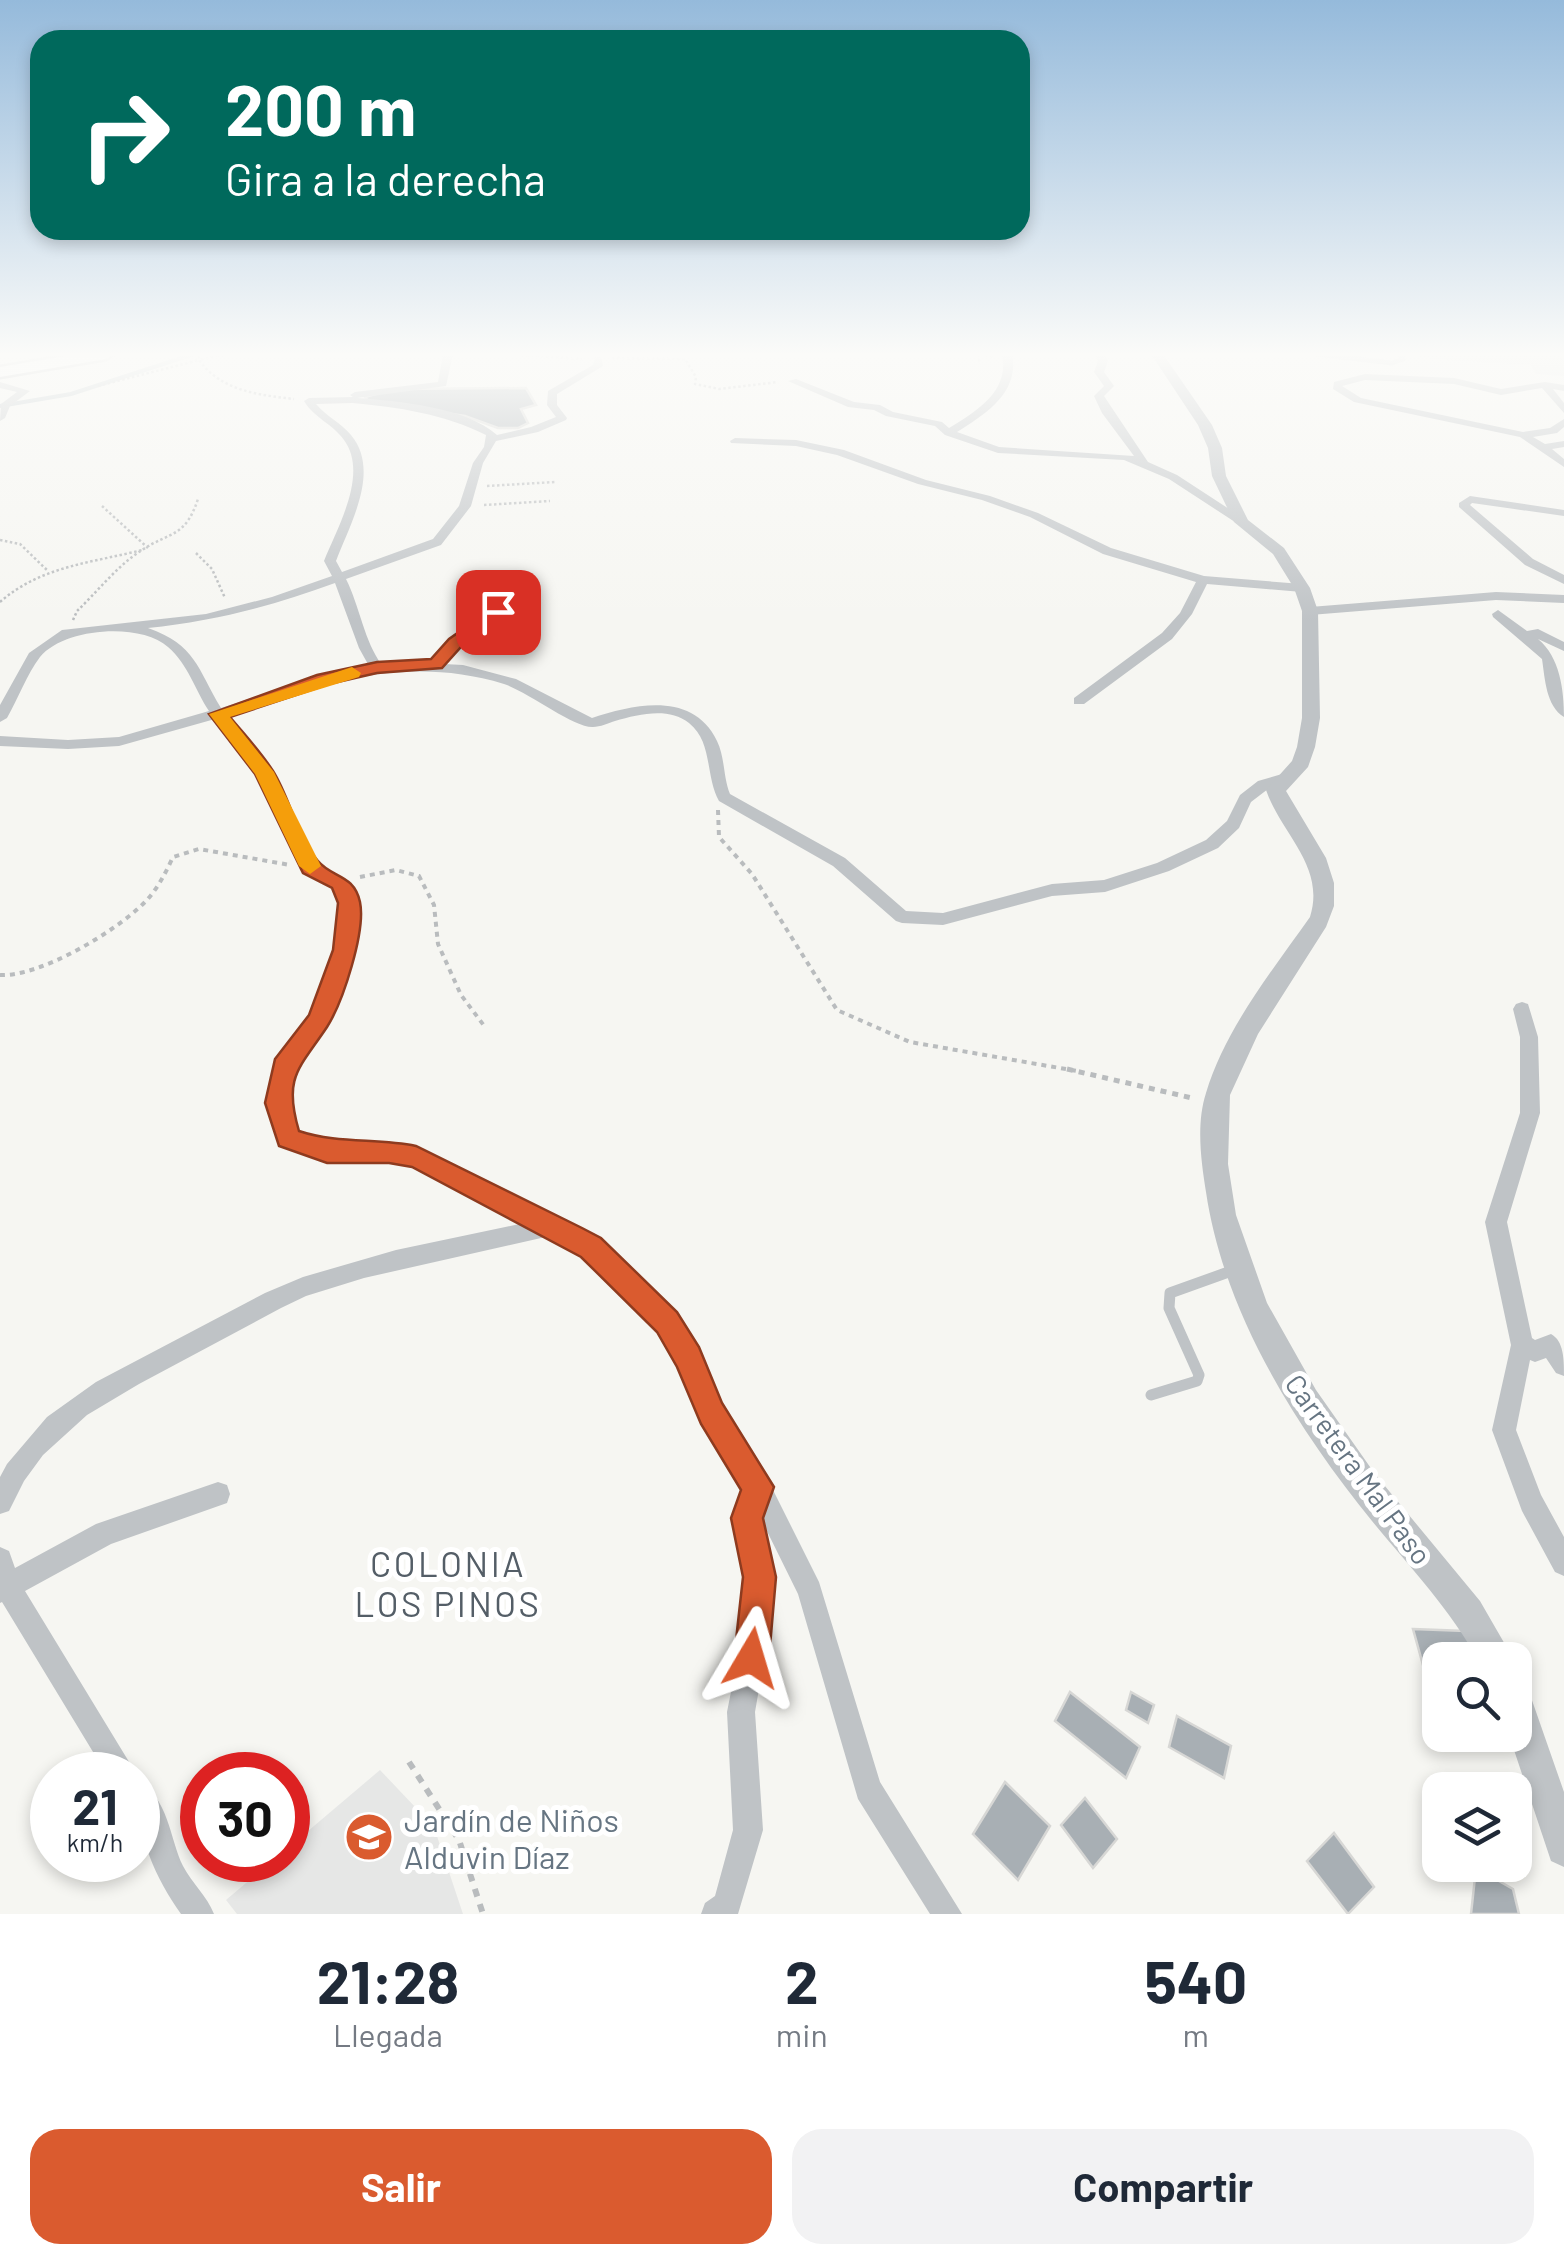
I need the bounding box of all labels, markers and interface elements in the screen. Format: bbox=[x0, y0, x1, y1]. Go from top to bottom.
text: 200 m bbox=[225, 66, 416, 150]
icon: right bbox=[60, 70, 190, 200]
text: Gira a la derecha bbox=[225, 151, 546, 205]
pin bbox=[456, 570, 541, 655]
icon: arrive bbox=[471, 585, 526, 640]
street label: Carretera Mal Paso bbox=[1279, 1367, 1439, 1571]
district label: COLONIA LOS PINOS bbox=[354, 1542, 542, 1624]
position arrow bbox=[699, 1606, 803, 1710]
map controls bbox=[1422, 1642, 1532, 1882]
button: search bbox=[1422, 1642, 1532, 1752]
speed limit sign: 30 bbox=[180, 1752, 310, 1882]
button: layers bbox=[1422, 1772, 1532, 1882]
text: 21 bbox=[72, 1775, 118, 1835]
place label: Jardín de Niños Alduvin Díaz bbox=[404, 1800, 619, 1875]
school or university icon: Jardín de Niños Alduvin Díaz bbox=[343, 1811, 395, 1863]
text: km/h bbox=[67, 1827, 123, 1857]
text: 21:28 bbox=[317, 1944, 459, 2016]
text: 2 bbox=[785, 1944, 819, 2016]
text: 540 bbox=[1144, 1944, 1247, 2016]
text: Llegada bbox=[333, 2015, 443, 2053]
text: min bbox=[776, 2015, 828, 2053]
text: m bbox=[1183, 2015, 1209, 2053]
button: Salir bbox=[30, 2129, 772, 2244]
button: Compartir bbox=[792, 2129, 1534, 2244]

